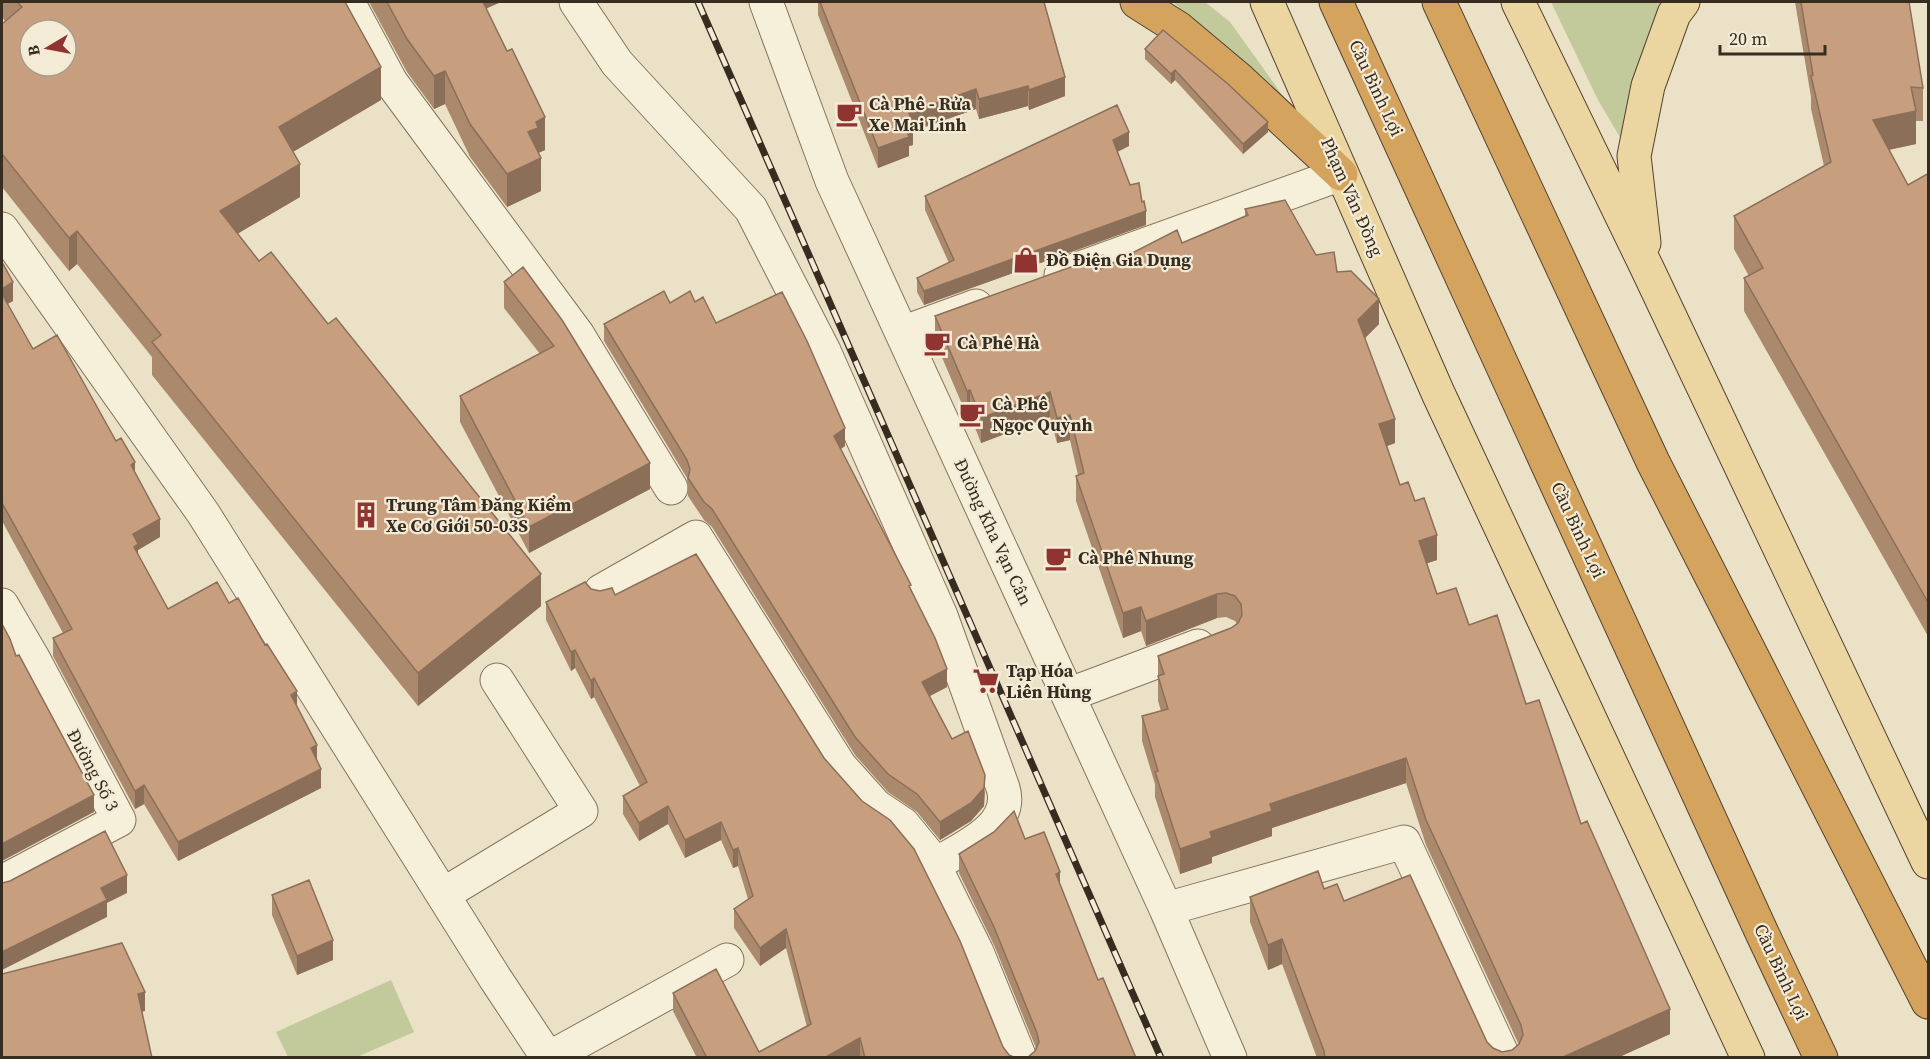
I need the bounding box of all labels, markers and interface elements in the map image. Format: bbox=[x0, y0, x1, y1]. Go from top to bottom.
north arrow bbox=[18, 18, 78, 78]
scale bar bbox=[1720, 18, 1825, 56]
text: 20 m bbox=[1729, 26, 1767, 51]
street label: Cầu Bình Lợi bbox=[1343, 35, 1410, 140]
text: B bbox=[21, 43, 45, 58]
place label: Cà Phê - Rửa Xe Mai Linh bbox=[869, 91, 971, 137]
cafe icon: Cà Phê - Rửa Xe Mai Linh bbox=[834, 99, 864, 129]
street label: Phạm Văn Đồng bbox=[1315, 133, 1390, 260]
shop icon: Đồ Điện Gia Dụng bbox=[1011, 245, 1041, 275]
place label: Đồ Điện Gia Dụng bbox=[1046, 247, 1191, 272]
cafe icon: Cà Phê Hà bbox=[922, 328, 952, 358]
place label: Cà Phê Hà bbox=[957, 330, 1040, 355]
place label: Cà Phê Ngọc Quỳnh bbox=[992, 391, 1093, 437]
cafe icon: Cà Phê Ngọc Quỳnh bbox=[957, 399, 987, 429]
street label: Đường Kha Vạn Cân bbox=[948, 454, 1039, 609]
street label: Cầu Bình Lợi bbox=[1545, 477, 1612, 582]
place label: Trung Tâm Đăng Kiểm Xe Cơ Giới 50-03S bbox=[386, 492, 571, 538]
building icon: Trung Tâm Đăng Kiểm Xe Cơ Giới 50-03S bbox=[351, 500, 381, 530]
cafe icon: Cà Phê Nhung bbox=[1043, 543, 1073, 573]
place label: Cà Phê Nhung bbox=[1078, 545, 1194, 570]
place label: Tạp Hóa Liên Hùng bbox=[1006, 658, 1092, 704]
supermarket icon: Tạp Hóa Liên Hùng bbox=[971, 666, 1001, 696]
street label: Đường Số 3 bbox=[61, 724, 126, 815]
street label: Cầu Bình Lợi bbox=[1748, 919, 1815, 1024]

